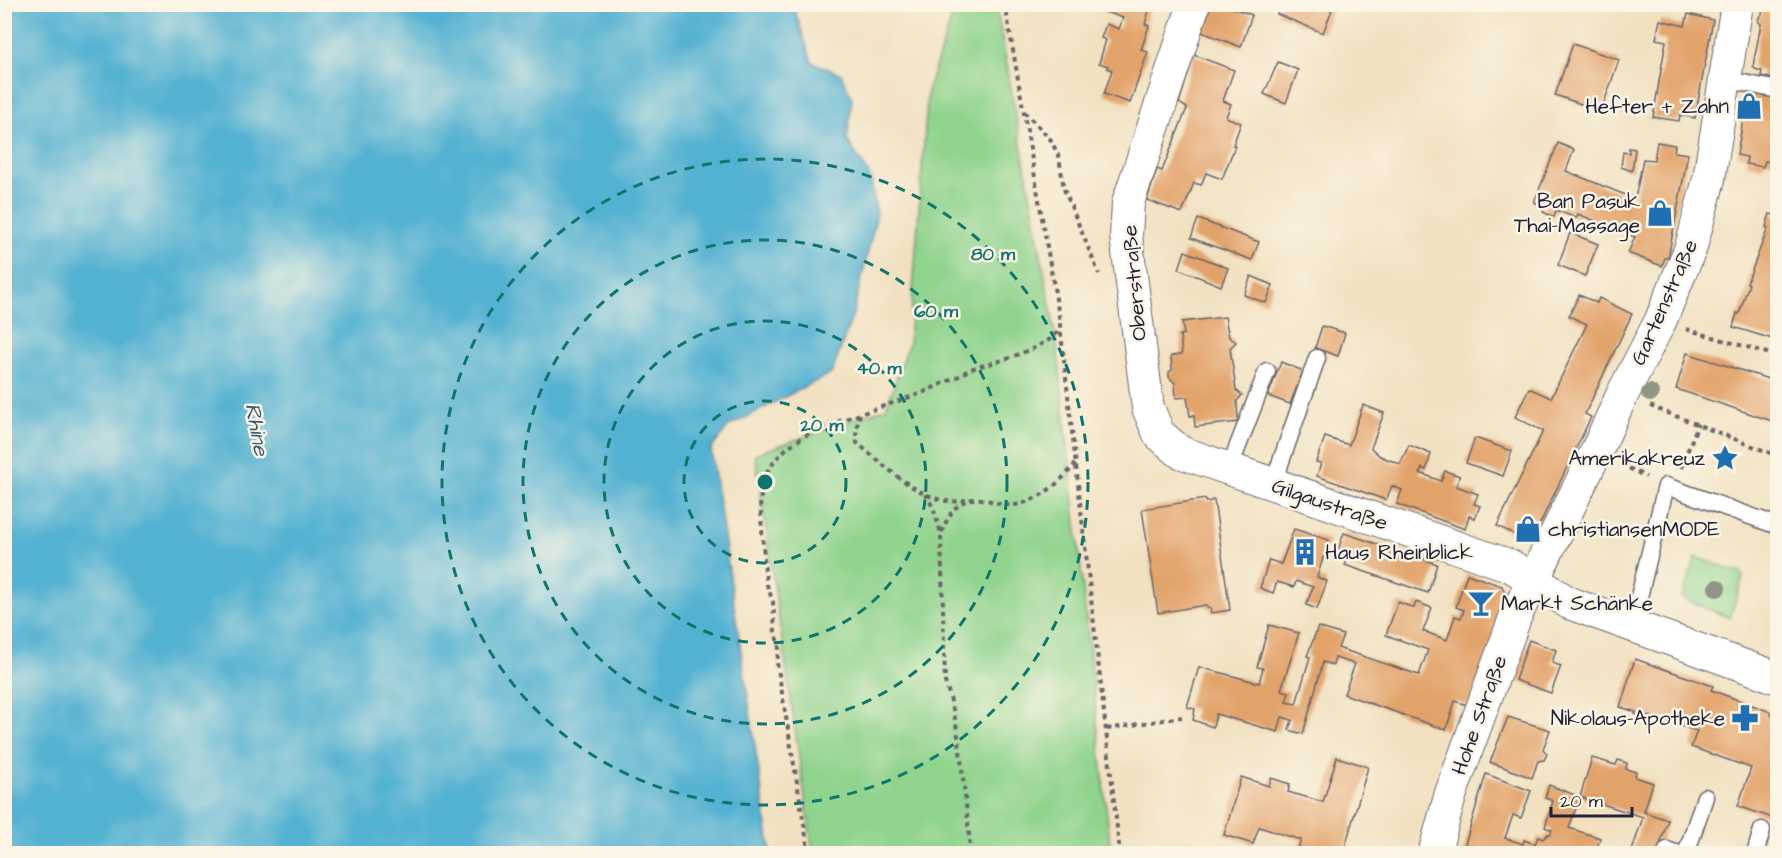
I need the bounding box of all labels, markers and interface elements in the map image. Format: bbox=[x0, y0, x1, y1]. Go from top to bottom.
shop icon: Hefter + Zahn bbox=[1734, 91, 1764, 121]
place label: Hefter + Zahn bbox=[1585, 92, 1729, 121]
place label: Ban Pasuk Thai-Massage bbox=[1514, 187, 1640, 242]
shop icon: Ban Pasuk Thai-Massage bbox=[1645, 198, 1675, 228]
street label: Oberstraße bbox=[1115, 224, 1154, 342]
street label: Gartenstraße bbox=[1624, 235, 1705, 370]
text: 80 m bbox=[971, 242, 1016, 267]
text: 60 m bbox=[914, 299, 959, 324]
text: 40 m bbox=[857, 356, 902, 381]
water label: Rhine bbox=[237, 401, 277, 459]
text: 20 m bbox=[800, 413, 844, 438]
place icon: Amerikakreuz bbox=[1710, 443, 1740, 473]
place label: Amerikakreuz bbox=[1569, 444, 1706, 473]
street label: Gilgaustraße bbox=[1267, 471, 1392, 540]
centre of rings bbox=[755, 472, 775, 492]
shop icon: christiansenMODE bbox=[1513, 514, 1543, 544]
place label: christiansenMODE bbox=[1548, 515, 1720, 544]
building icon: Haus Rheinblick bbox=[1290, 537, 1320, 567]
place label: Haus Rheinblick bbox=[1325, 538, 1473, 567]
bar icon: Markt Schänke bbox=[1466, 588, 1496, 618]
place label: Markt Schänke bbox=[1501, 589, 1653, 618]
street label: Hohe Straße bbox=[1444, 651, 1515, 779]
pharmacy icon: Nikolaus-Apotheke bbox=[1730, 703, 1760, 733]
place label: Nikolaus-Apotheke bbox=[1551, 704, 1725, 734]
scale bar bbox=[1551, 780, 1632, 818]
text: 20 m bbox=[1560, 789, 1603, 814]

